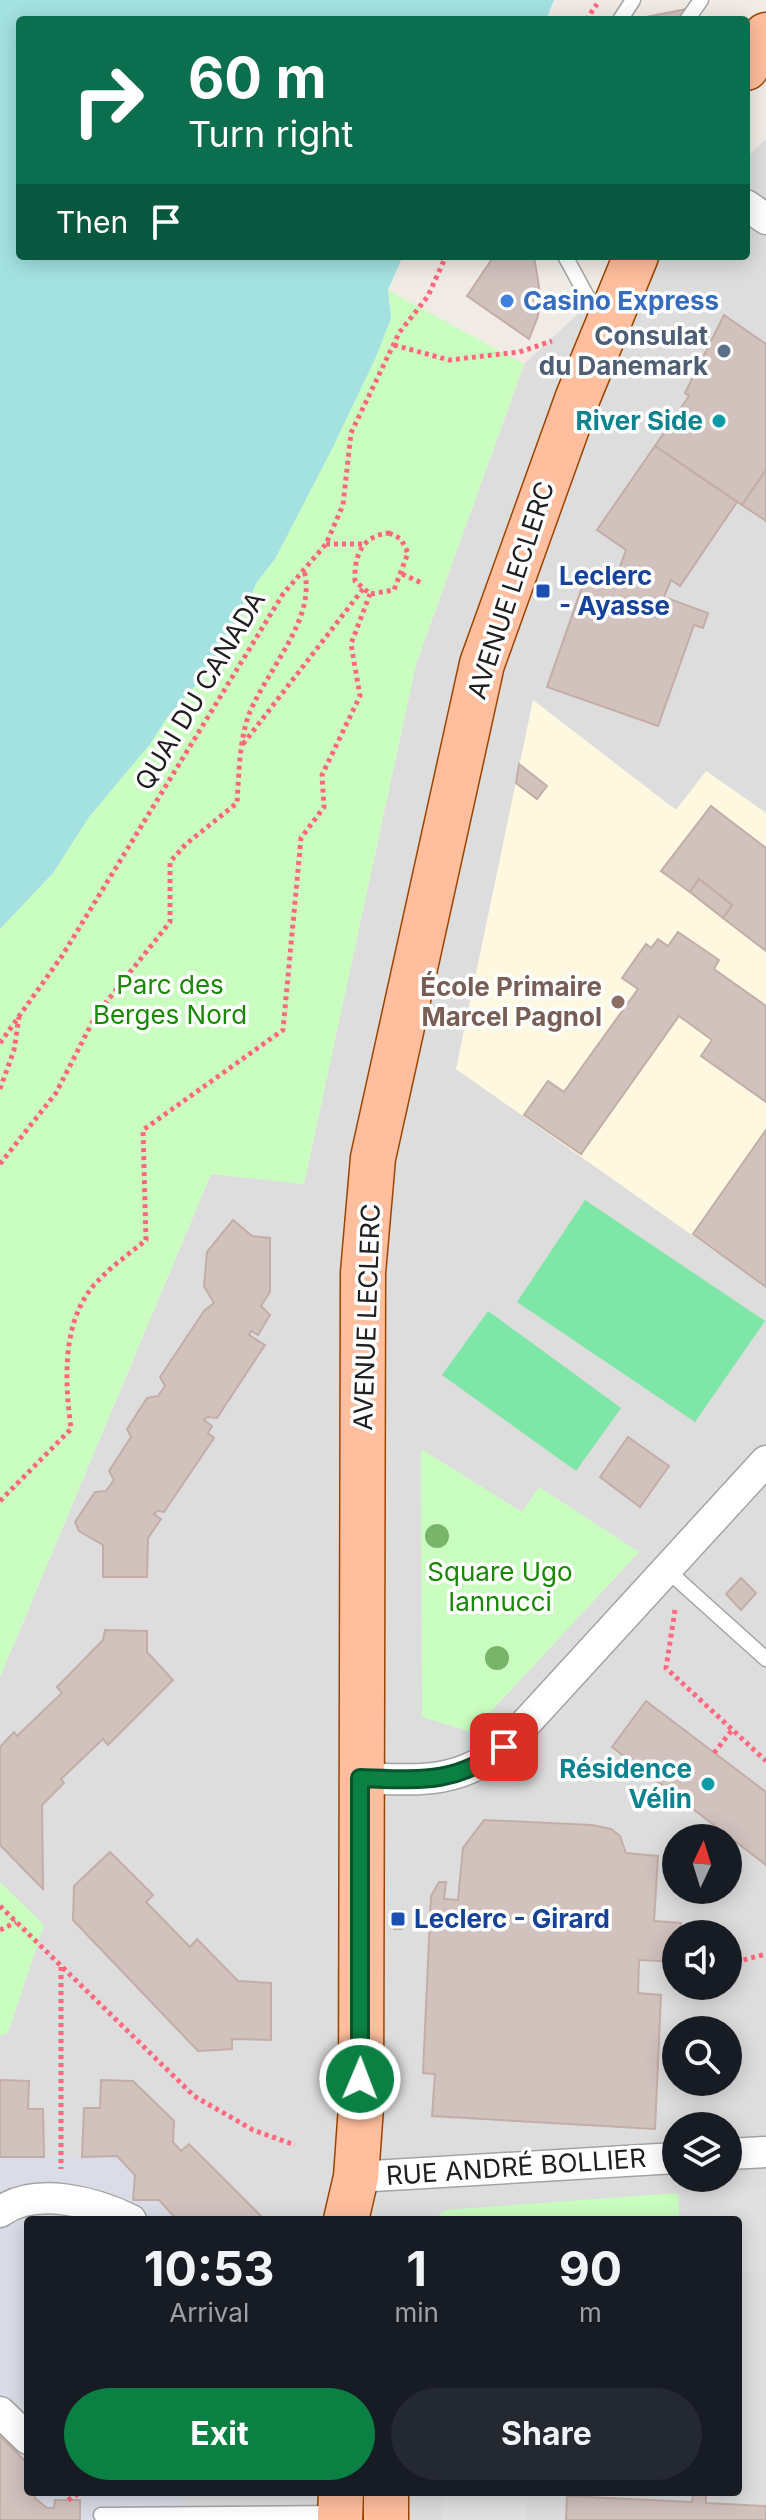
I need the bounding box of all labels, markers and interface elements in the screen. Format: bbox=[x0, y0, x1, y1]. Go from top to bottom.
text: 60 m bbox=[188, 44, 327, 112]
icon: right bbox=[56, 48, 160, 152]
text: Turn right bbox=[188, 112, 353, 156]
icon: arrive bbox=[144, 200, 188, 244]
text: Then bbox=[56, 204, 128, 240]
place label: Casino Express bbox=[523, 285, 719, 316]
marker: Casino Express bbox=[498, 292, 516, 310]
place label: Consulat du Danemark bbox=[539, 320, 708, 381]
marker: Consulat du Danemark bbox=[715, 342, 733, 360]
place label: River Side bbox=[576, 405, 703, 436]
marker: River Side bbox=[710, 412, 728, 430]
street label: AVENUE LECLERC bbox=[461, 477, 560, 703]
place label: Leclerc - Ayasse bbox=[559, 560, 670, 621]
marker: Leclerc - Ayasse bbox=[534, 582, 552, 600]
street label: QUAI DU CANADA bbox=[128, 586, 271, 796]
park label: Parc des Berges Nord bbox=[93, 969, 247, 1030]
place label: École Primaire Marcel Pagnol bbox=[420, 971, 602, 1032]
marker: École Primaire Marcel Pagnol bbox=[609, 993, 627, 1011]
street label: AVENUE LECLERC bbox=[347, 1203, 386, 1431]
park label: Square Ugo Iannucci bbox=[427, 1556, 573, 1617]
pin bbox=[470, 1713, 538, 1781]
icon: arrive bbox=[482, 1725, 526, 1769]
place label: Résidence Vélin bbox=[559, 1753, 692, 1814]
marker: Résidence Vélin bbox=[699, 1775, 717, 1793]
north arrow bbox=[662, 1824, 742, 1904]
map controls bbox=[662, 1824, 742, 2192]
place label: Leclerc - Girard bbox=[414, 1903, 610, 1934]
marker: Leclerc - Girard bbox=[389, 1910, 407, 1928]
button: sound bbox=[662, 1920, 742, 2000]
button: search bbox=[662, 2016, 742, 2096]
position arrow bbox=[318, 2037, 402, 2121]
button: layers bbox=[662, 2112, 742, 2192]
street label: RUE ANDRÉ BOLLIER bbox=[385, 2142, 647, 2191]
text: 10:53 bbox=[144, 2239, 275, 2298]
text: 1 bbox=[406, 2239, 427, 2298]
text: 90 bbox=[559, 2239, 622, 2298]
text: Arrival bbox=[169, 2297, 249, 2328]
text: min bbox=[394, 2297, 439, 2328]
text: m bbox=[579, 2297, 602, 2328]
button: Exit bbox=[64, 2388, 375, 2480]
button: Share bbox=[391, 2388, 702, 2480]

